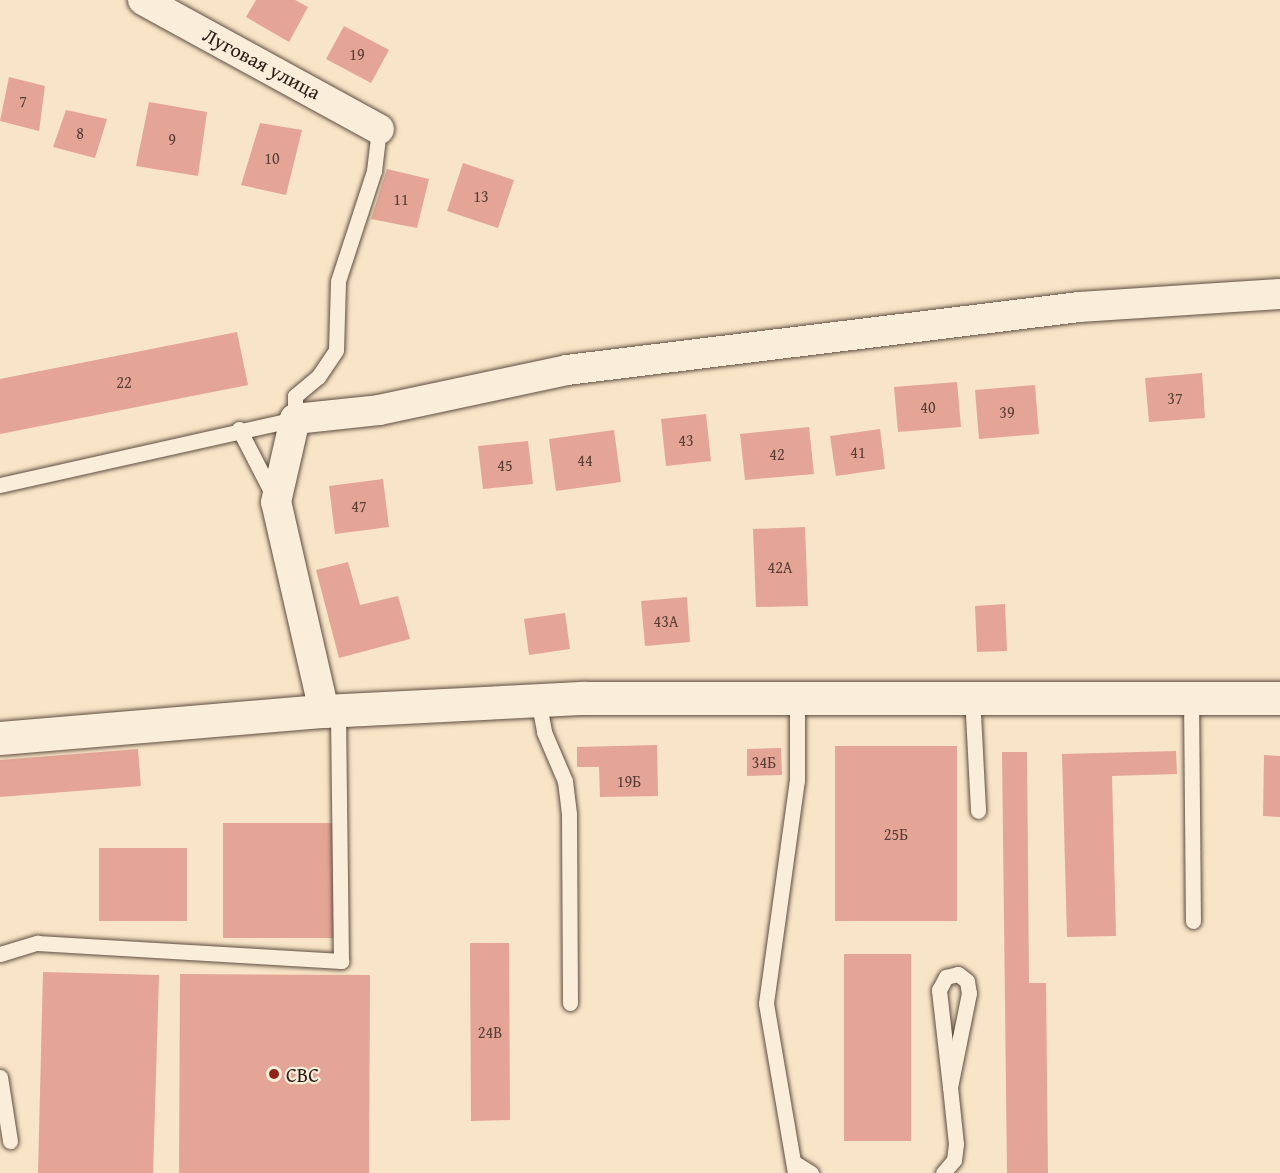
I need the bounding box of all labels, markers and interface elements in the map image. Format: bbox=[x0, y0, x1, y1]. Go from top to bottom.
street label: Луговая улица bbox=[199, 22, 325, 104]
house number: 19 bbox=[349, 44, 365, 64]
house number: 7 bbox=[19, 91, 27, 111]
house number: 8 bbox=[76, 123, 84, 143]
house number: 9 bbox=[168, 129, 176, 149]
house number: 10 bbox=[264, 148, 280, 168]
house number: 13 bbox=[473, 186, 489, 206]
house number: 11 bbox=[393, 189, 409, 209]
house number: 22 bbox=[116, 372, 132, 392]
house number: 37 bbox=[1167, 388, 1183, 408]
house number: 40 bbox=[920, 397, 936, 417]
house number: 39 bbox=[999, 402, 1015, 422]
house number: 43 bbox=[678, 430, 694, 450]
house number: 41 bbox=[850, 442, 866, 462]
house number: 42 bbox=[769, 444, 785, 464]
house number: 44 bbox=[577, 450, 593, 470]
house number: 45 bbox=[497, 455, 513, 475]
house number: 47 bbox=[351, 496, 367, 516]
house number: 42А bbox=[767, 557, 793, 577]
house number: 43А bbox=[653, 611, 679, 631]
house number: 34Б bbox=[752, 752, 776, 772]
house number: 19Б bbox=[617, 771, 641, 791]
house number: 25Б bbox=[884, 824, 908, 844]
house number: 24В bbox=[478, 1022, 502, 1042]
place label: СВС bbox=[286, 1062, 319, 1086]
marker: СВС bbox=[267, 1067, 281, 1081]

